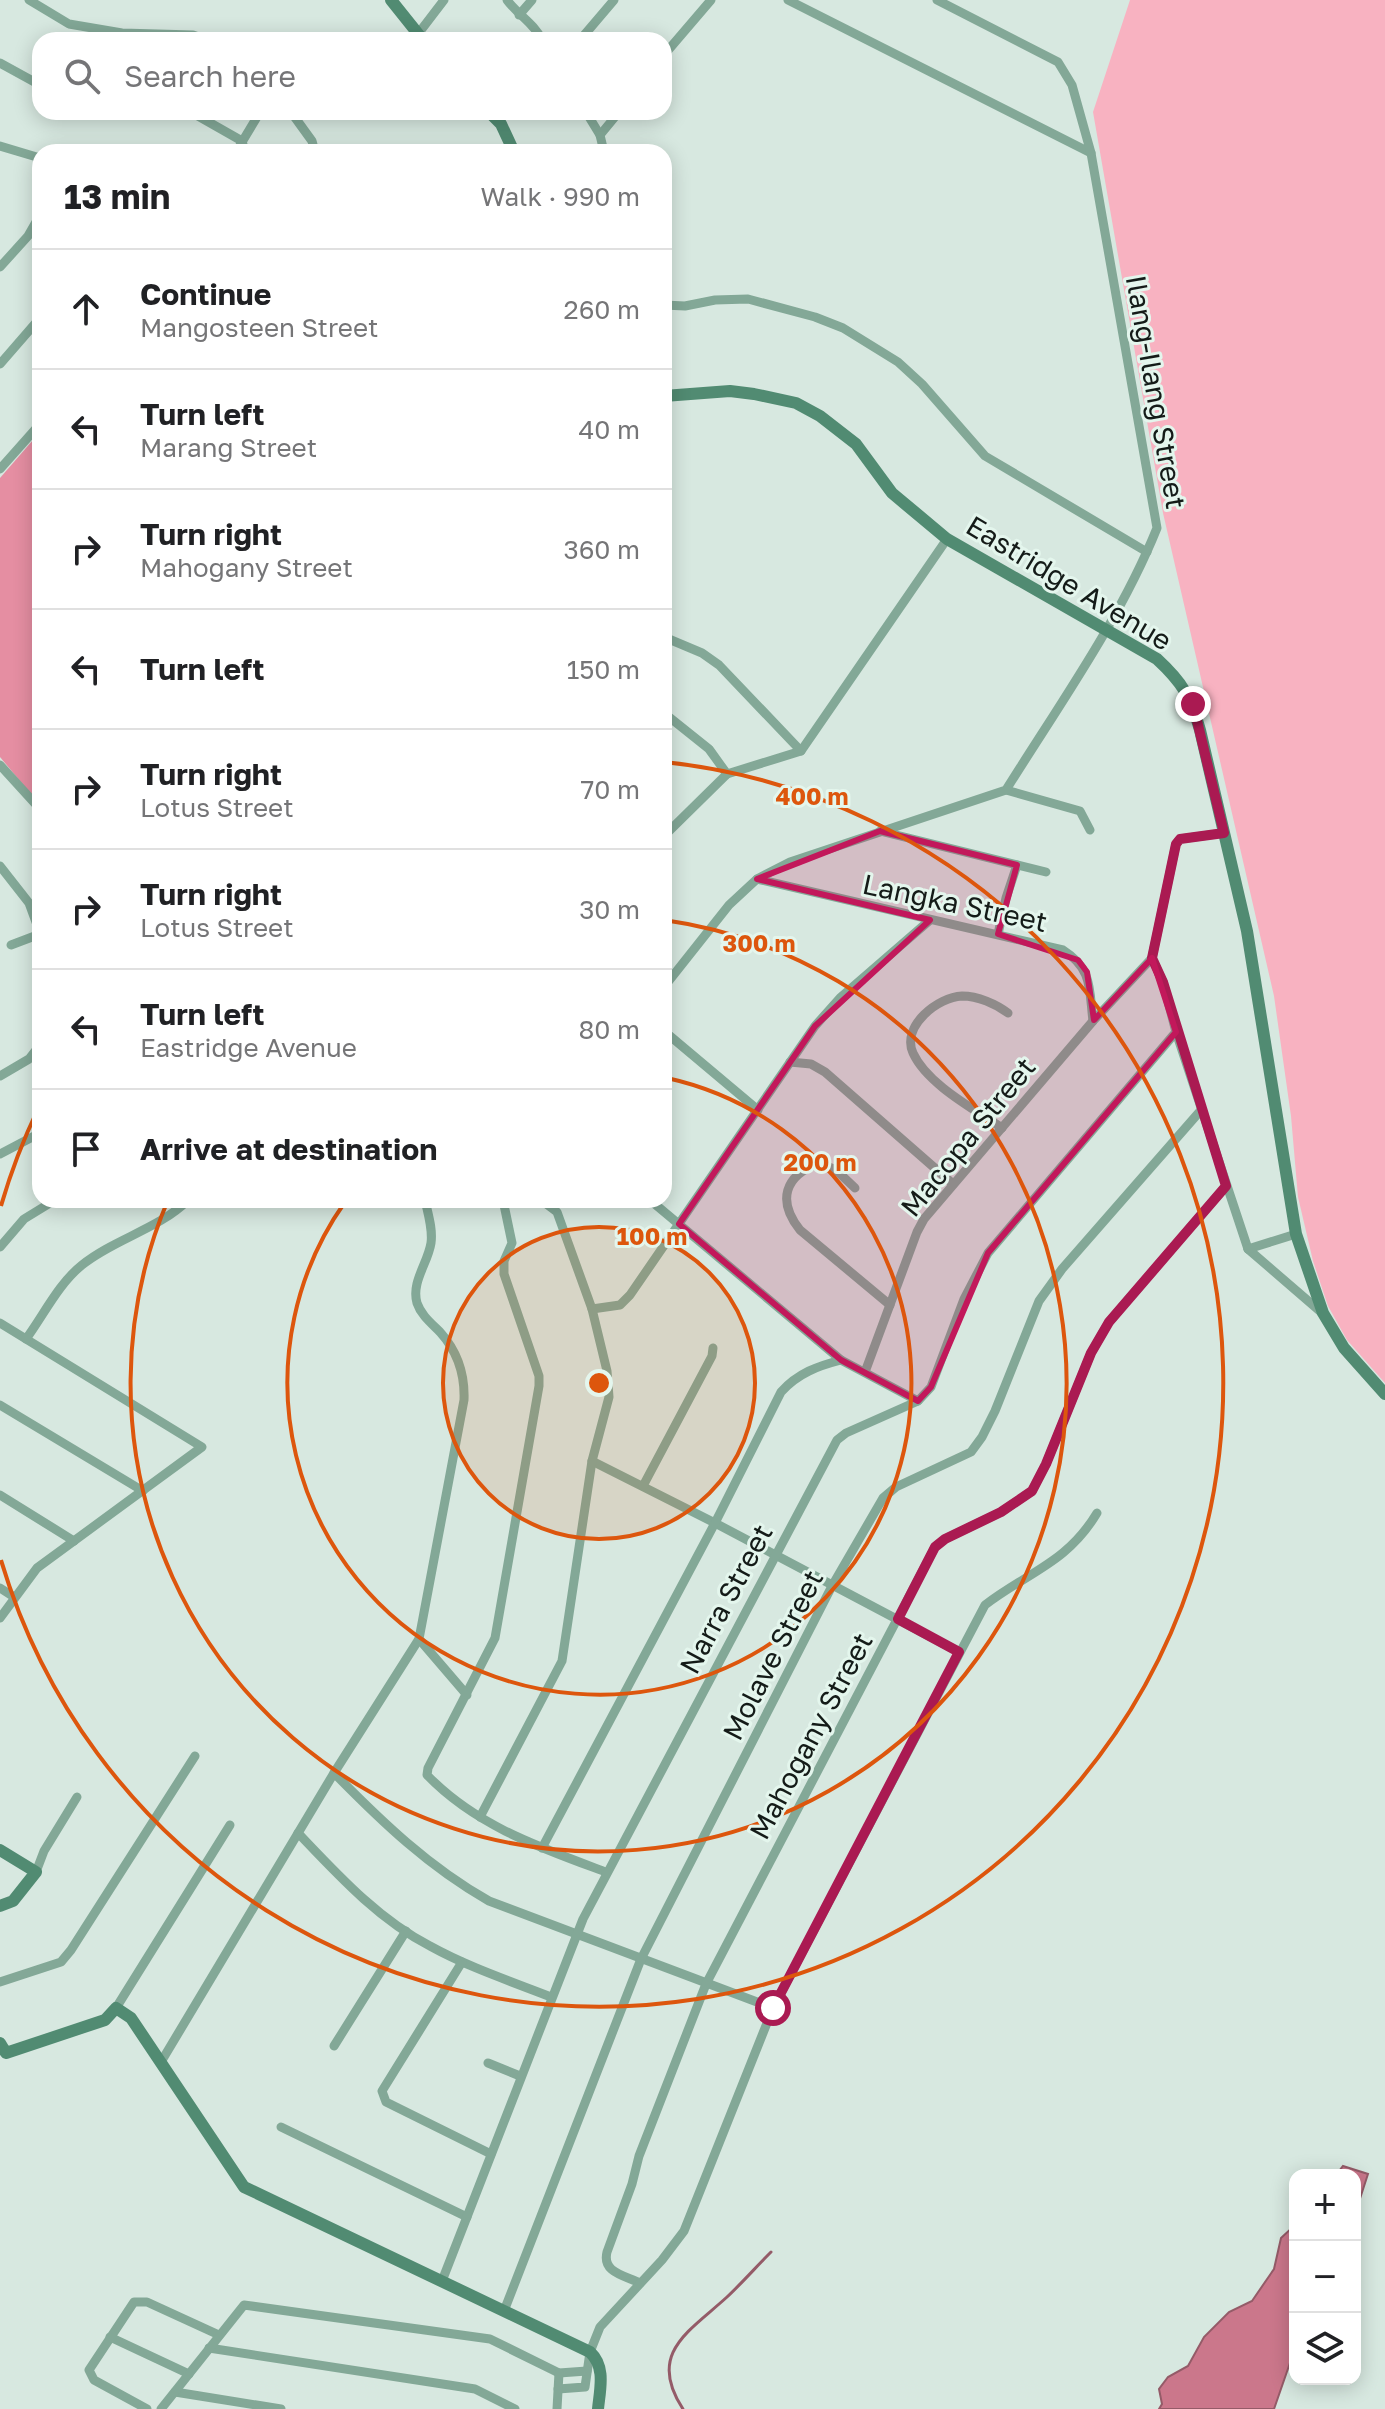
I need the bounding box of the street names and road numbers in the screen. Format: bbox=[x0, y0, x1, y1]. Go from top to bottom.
street label: Ilang-Ilang Street bbox=[1120, 273, 1193, 511]
street label: Eastridge Avenue bbox=[961, 508, 1178, 657]
street label: Langka Street bbox=[860, 867, 1050, 938]
street label: Macopa Street bbox=[893, 1051, 1042, 1223]
street label: Narra Street bbox=[672, 1518, 779, 1679]
street label: Molave Street bbox=[716, 1564, 830, 1745]
street label: Mahogany Street bbox=[742, 1627, 879, 1845]

